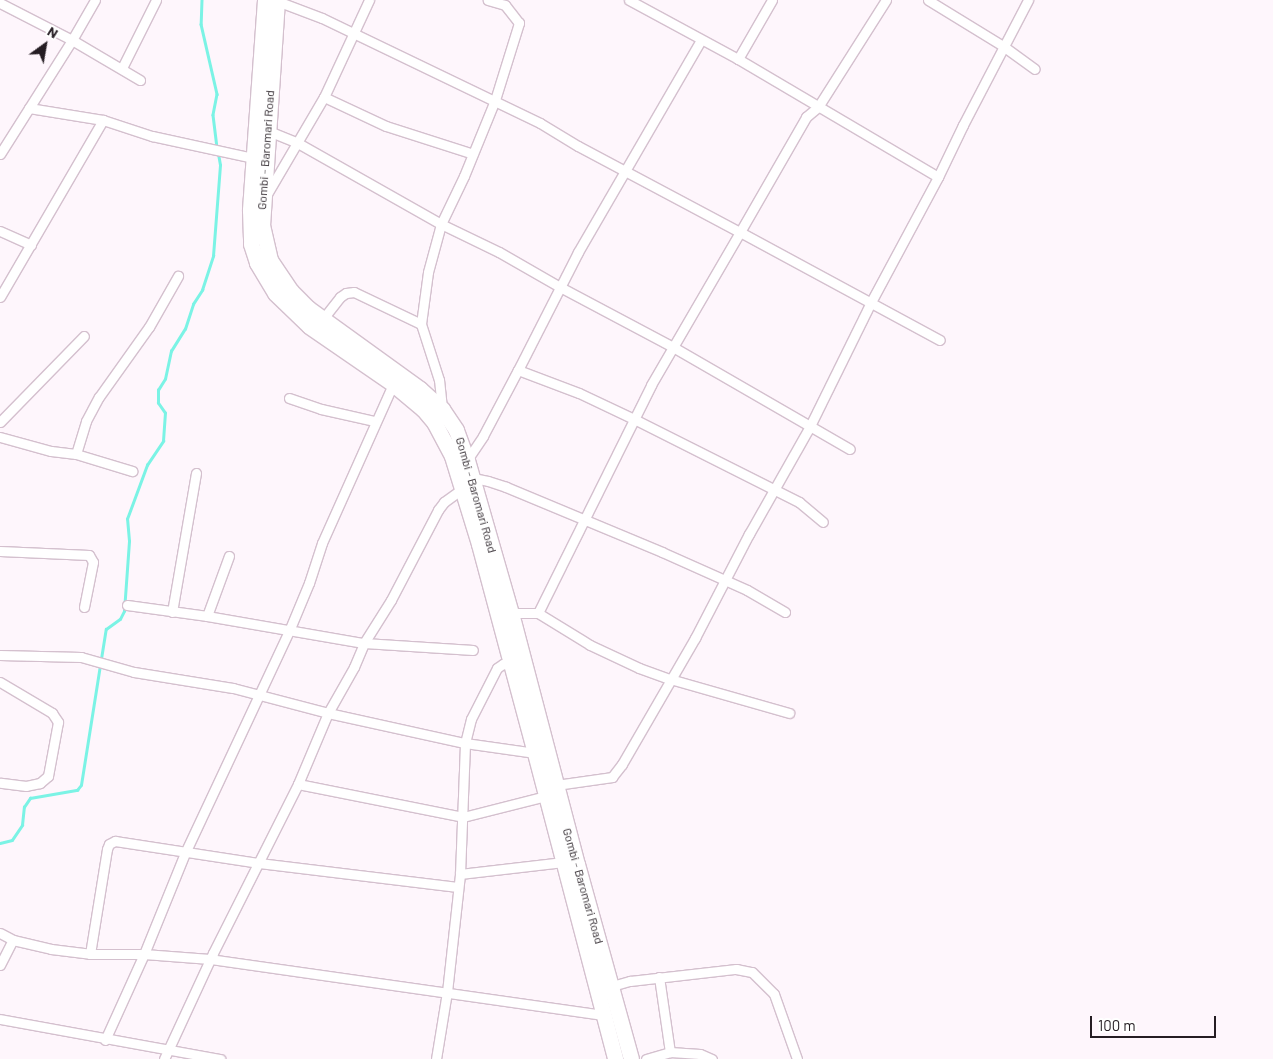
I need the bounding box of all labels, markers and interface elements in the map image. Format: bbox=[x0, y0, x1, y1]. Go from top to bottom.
north arrow bbox=[20, 20, 70, 70]
text: N bbox=[45, 22, 62, 42]
street label: Gombi - Baromari Road bbox=[255, 90, 277, 210]
street label: Gombi - Baromari Road bbox=[453, 435, 499, 555]
street label: Gombi - Baromari Road bbox=[560, 826, 606, 946]
scale bar bbox=[1093, 1006, 1219, 1038]
text: 100 m bbox=[1098, 1016, 1136, 1034]

